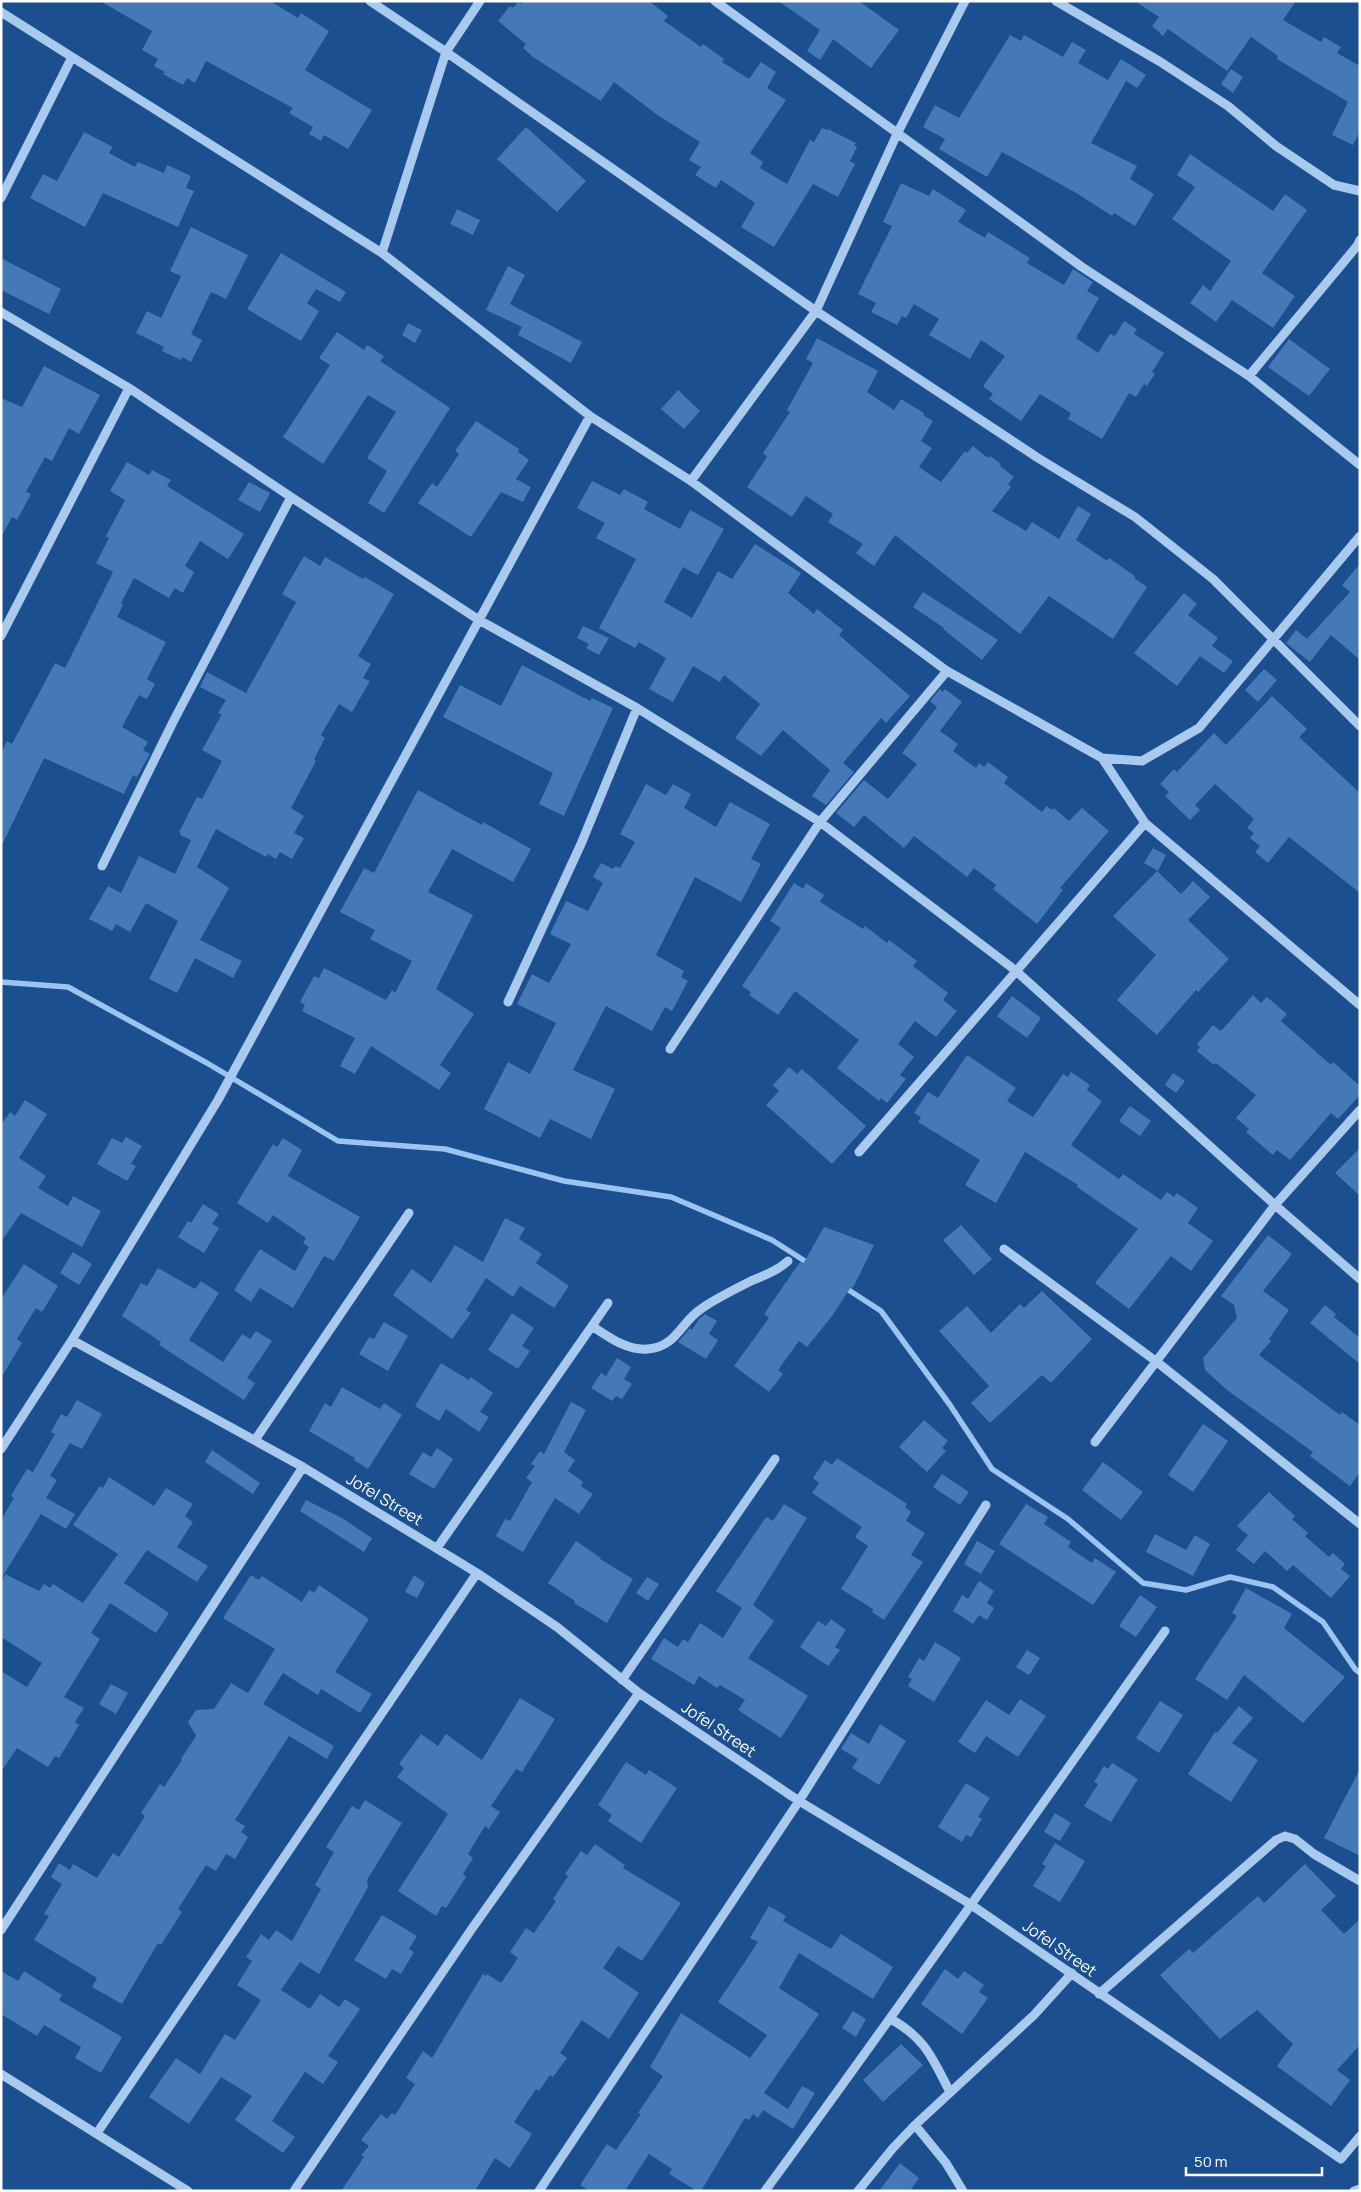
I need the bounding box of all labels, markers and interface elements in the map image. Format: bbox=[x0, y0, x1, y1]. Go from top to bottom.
street label: Jofel Street bbox=[343, 1468, 427, 1530]
street label: Jofel Street bbox=[677, 1696, 761, 1762]
street label: Jofel Street bbox=[1019, 1914, 1101, 1982]
scale bar bbox=[1186, 2144, 1322, 2176]
text: 50 m bbox=[1194, 2151, 1228, 2172]

